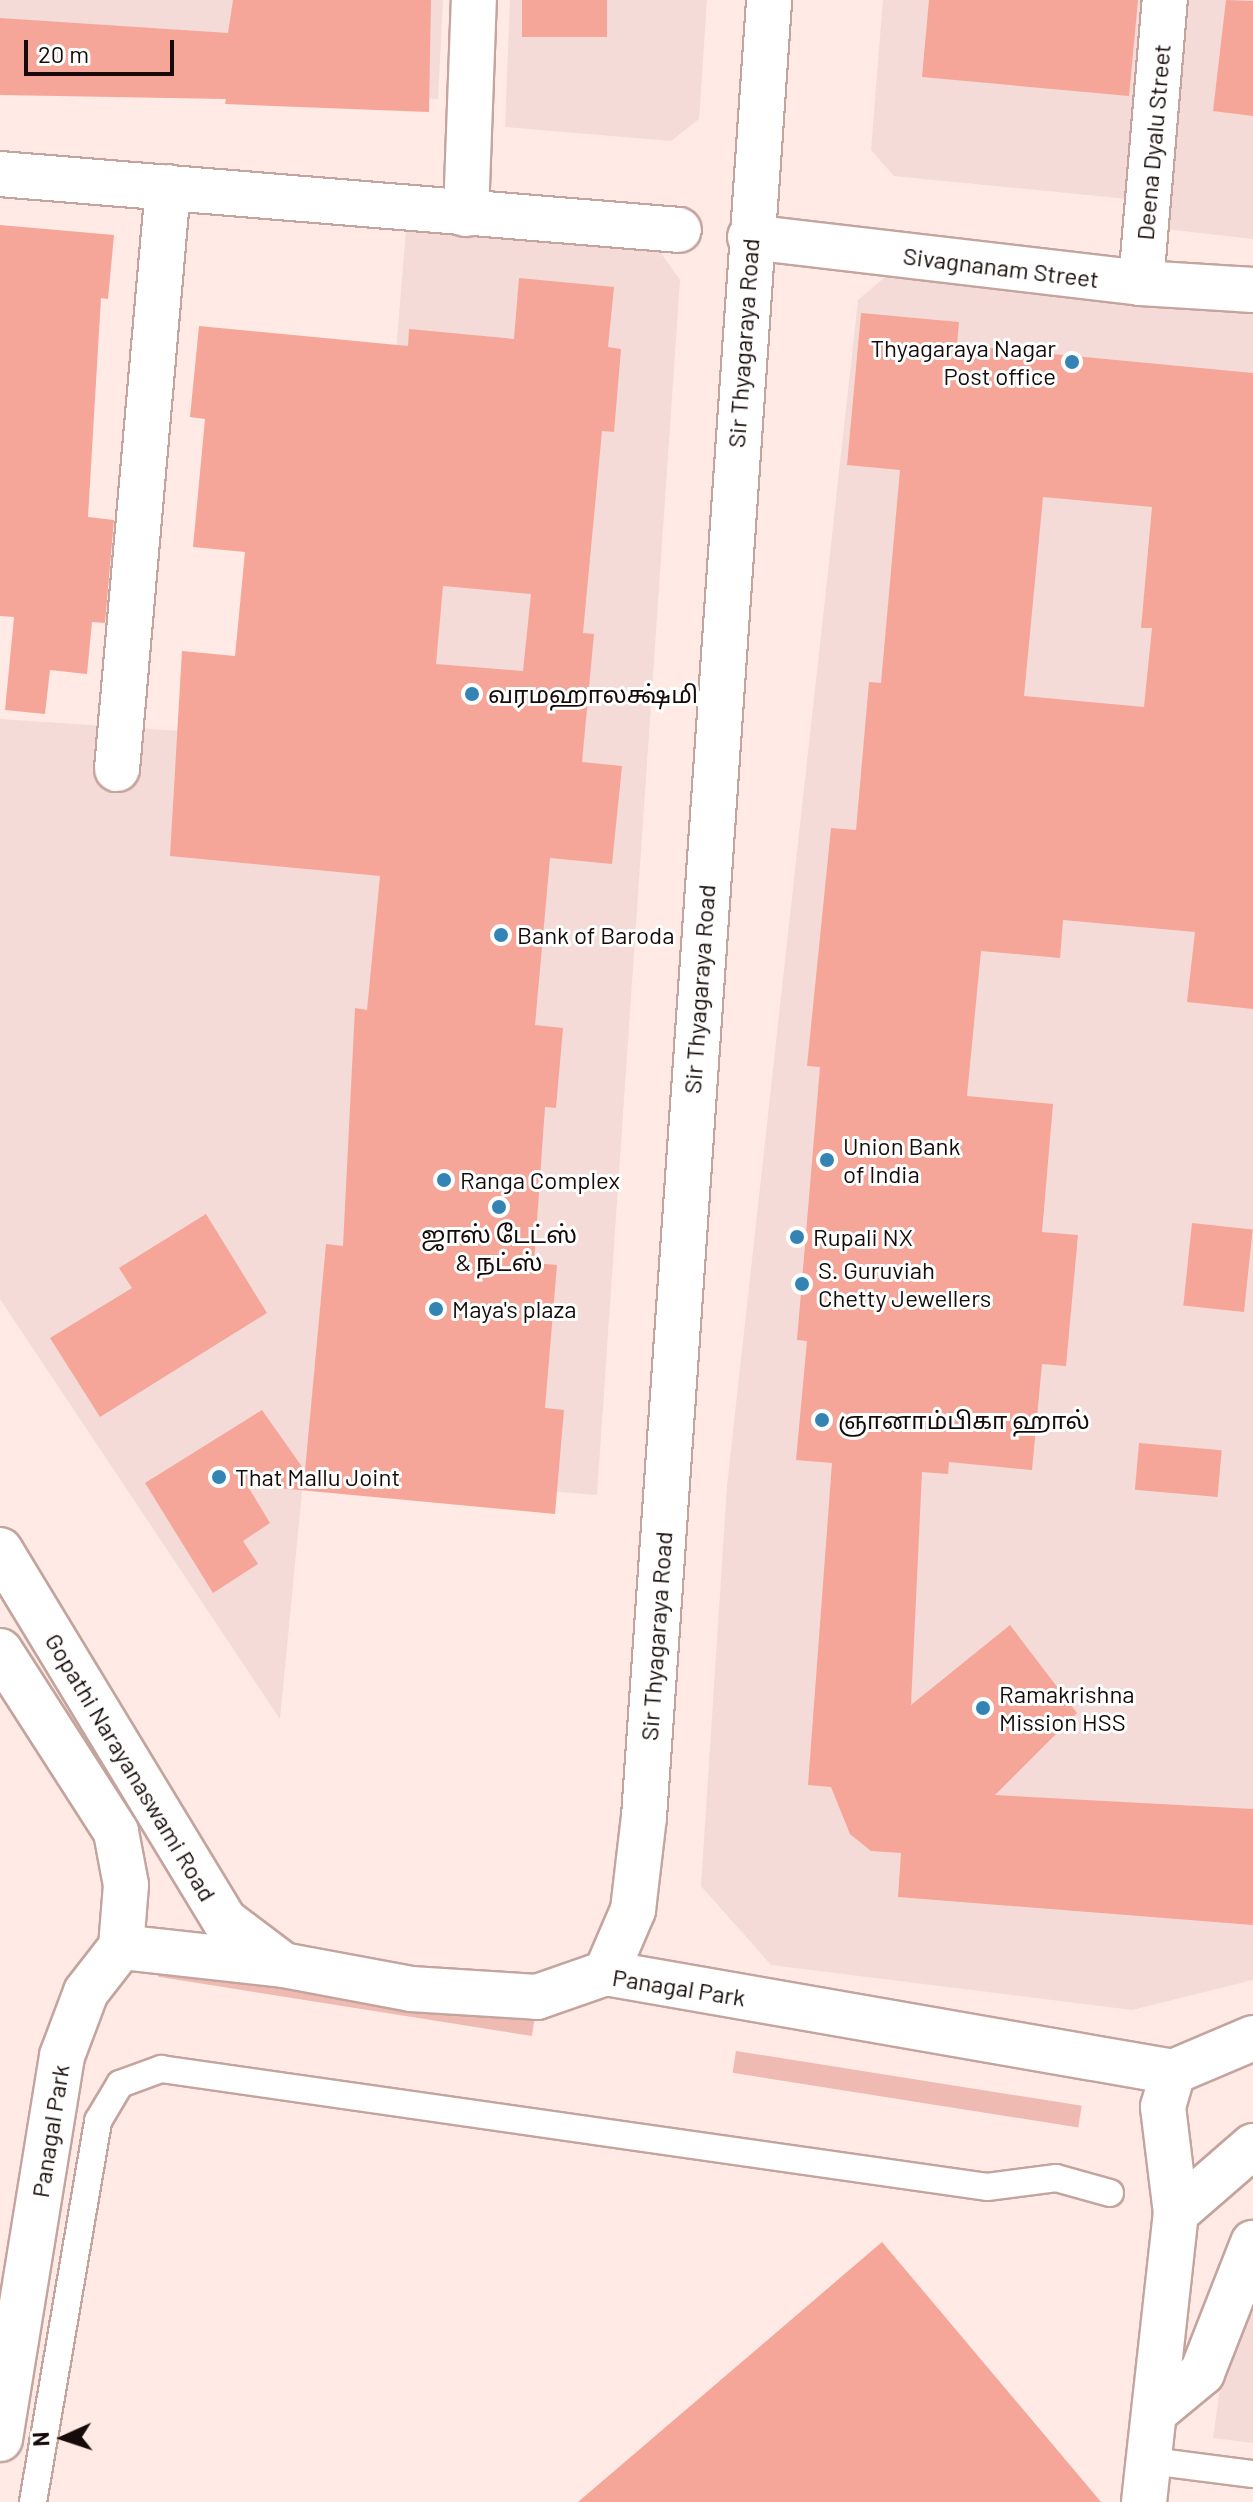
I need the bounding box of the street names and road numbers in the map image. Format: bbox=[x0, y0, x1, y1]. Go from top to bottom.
street label: Deena Dyalu Street bbox=[1130, 43, 1176, 241]
street label: Sir Thyagaraya Road bbox=[721, 237, 765, 449]
street label: Sivagnanam Street bbox=[902, 241, 1100, 293]
street label: Sir Thyagaraya Road bbox=[677, 883, 721, 1095]
street label: Sir Thyagaraya Road bbox=[634, 1530, 678, 1742]
street label: Gopathi Narayanaswami Road bbox=[40, 1628, 222, 1906]
street label: Panagal Park bbox=[610, 1962, 748, 2012]
street label: Panagal Park bbox=[25, 2062, 75, 2200]

